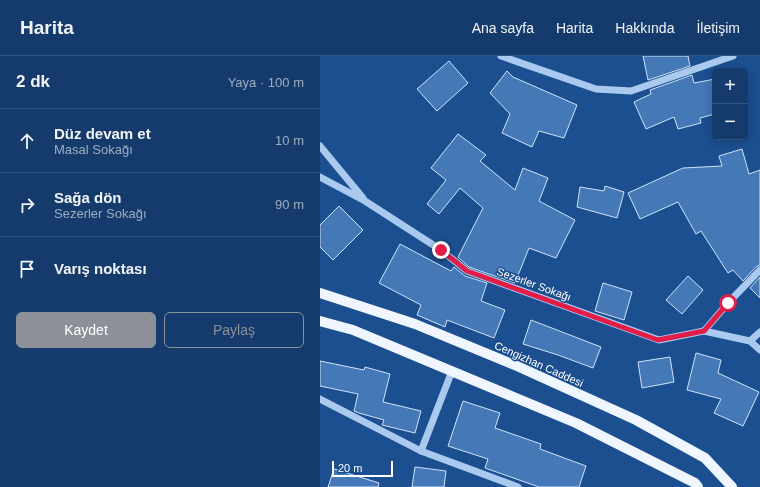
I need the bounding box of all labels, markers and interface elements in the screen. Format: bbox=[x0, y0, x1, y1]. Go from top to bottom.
text: Harita bbox=[20, 17, 74, 38]
text: Ana sayfa bbox=[472, 20, 534, 36]
text: Harita bbox=[556, 20, 593, 36]
text: Hakkında bbox=[615, 20, 674, 36]
text: İletişim bbox=[696, 20, 740, 36]
map controls bbox=[712, 68, 748, 140]
button: + bbox=[712, 68, 748, 104]
text: 2 dk bbox=[16, 72, 50, 91]
text: Yaya · 100 m bbox=[228, 75, 304, 90]
button: − bbox=[712, 104, 748, 140]
text: Düz devam et bbox=[54, 125, 151, 142]
icon: ahead bbox=[16, 130, 38, 152]
text: 10 m bbox=[275, 133, 304, 148]
text: Masal Sokağı bbox=[54, 142, 133, 157]
text: Sağa dön bbox=[54, 189, 122, 206]
icon: right bbox=[16, 194, 38, 216]
text: 90 m bbox=[275, 197, 304, 212]
text: Sezerler Sokağı bbox=[54, 206, 147, 221]
route end bbox=[432, 241, 450, 259]
icon: arrive bbox=[16, 258, 38, 280]
text: Varış noktası bbox=[54, 260, 147, 277]
street label: Sezerler Sokağı bbox=[495, 265, 573, 303]
route start bbox=[719, 294, 737, 312]
button: Kaydet bbox=[16, 312, 156, 348]
button: Paylaş bbox=[164, 312, 304, 348]
street label: Cengizhan Caddesi bbox=[493, 339, 585, 389]
scale bar bbox=[332, 459, 393, 478]
text: 20 m bbox=[338, 462, 362, 474]

